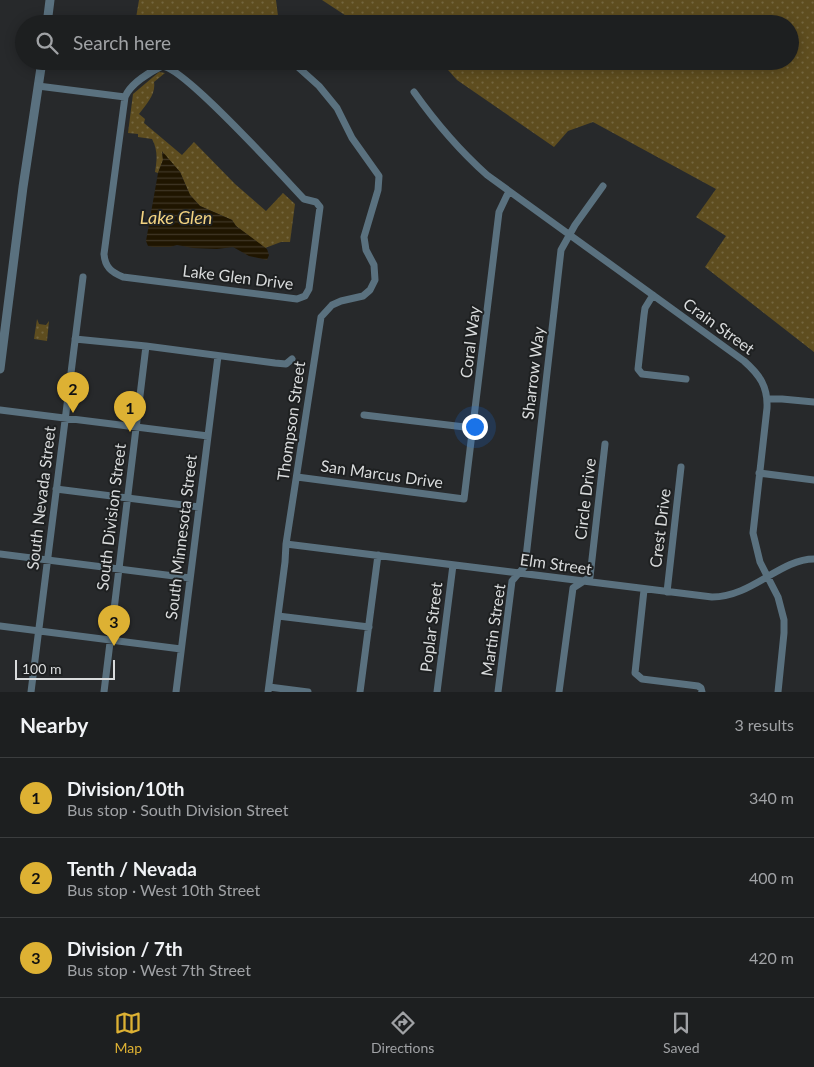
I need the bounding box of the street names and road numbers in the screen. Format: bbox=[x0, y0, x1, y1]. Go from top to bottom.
street label: Lake Glen Drive bbox=[182, 260, 294, 293]
street label: Crain Street bbox=[680, 293, 759, 358]
street label: Coral Way bbox=[456, 304, 483, 379]
street label: Sharrow Way bbox=[517, 325, 548, 420]
street label: Thompson Street bbox=[273, 360, 308, 482]
street label: South Nevada Street bbox=[22, 425, 59, 571]
street label: South Division Street bbox=[92, 442, 129, 592]
street label: South Minnesota Street bbox=[161, 453, 200, 620]
street label: San Marcus Drive bbox=[320, 456, 444, 491]
street label: Circle Drive bbox=[570, 457, 599, 541]
street label: Crest Drive bbox=[645, 487, 674, 569]
street label: Elm Street bbox=[519, 549, 593, 578]
street label: Poplar Street bbox=[416, 581, 445, 673]
street label: Martin Street bbox=[477, 582, 508, 678]

